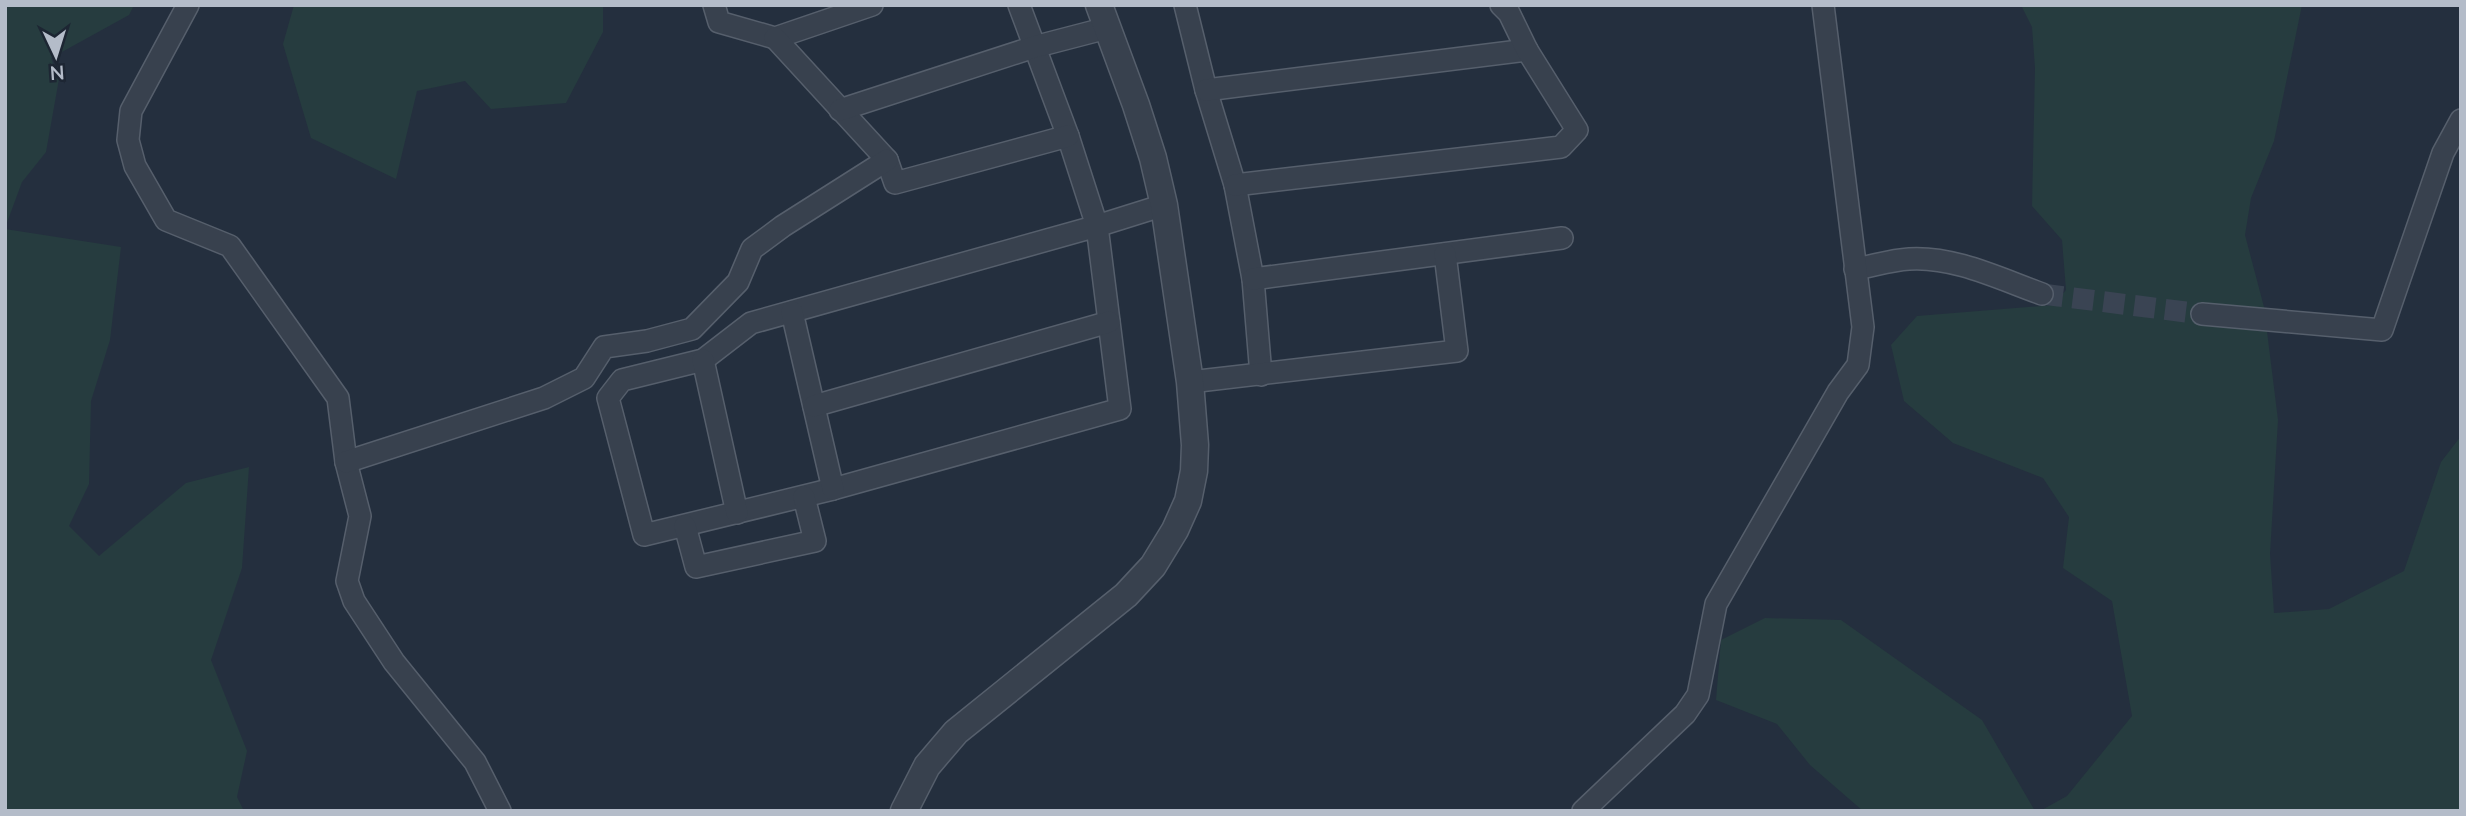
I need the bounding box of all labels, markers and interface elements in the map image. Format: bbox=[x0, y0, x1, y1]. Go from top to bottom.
north arrow bbox=[21, 21, 91, 91]
text: N bbox=[49, 61, 65, 85]

